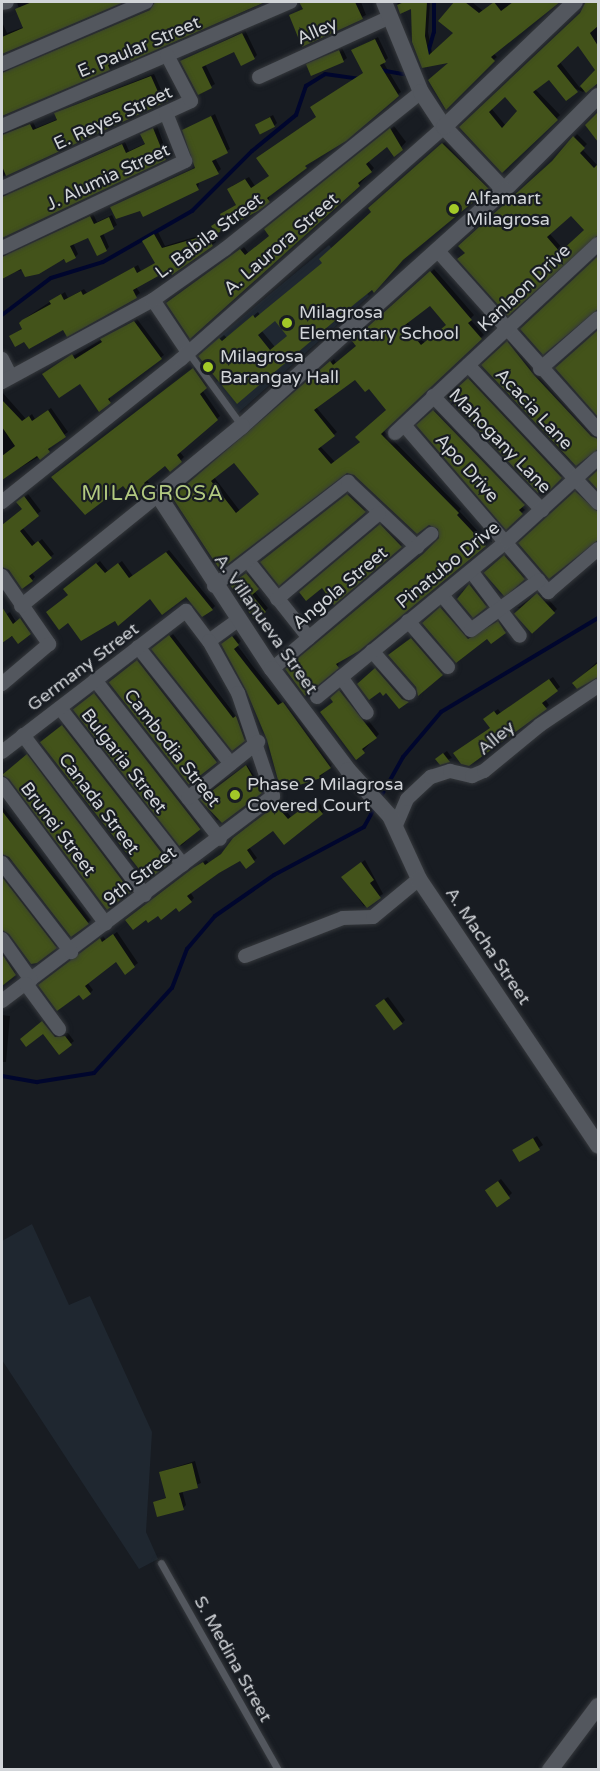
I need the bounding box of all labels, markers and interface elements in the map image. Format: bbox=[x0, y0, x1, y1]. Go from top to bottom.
street label: E. Paular Street bbox=[74, 11, 204, 83]
street label: Alley bbox=[293, 13, 341, 49]
street label: E. Reyes Street bbox=[50, 81, 176, 155]
street label: J. Alumia Street bbox=[43, 139, 173, 215]
street label: A. Laurora Street bbox=[219, 188, 343, 300]
place label: Alfamart Milagrosa bbox=[466, 188, 550, 230]
street label: L. Babila Street bbox=[151, 189, 267, 283]
marker: Alfamart Milagrosa bbox=[447, 202, 461, 216]
street label: Kanlaon Drive bbox=[473, 240, 575, 336]
place label: Milagrosa Elementary School bbox=[299, 302, 459, 344]
marker: Milagrosa Elementary School bbox=[280, 316, 294, 330]
place label: Milagrosa Barangay Hall bbox=[220, 346, 339, 388]
marker: Milagrosa Barangay Hall bbox=[201, 360, 215, 374]
street label: Acacia Lane bbox=[491, 364, 577, 454]
street label: Mahogany Lane bbox=[444, 384, 556, 498]
street label: Apo Drive bbox=[431, 429, 503, 507]
district label: MILAGROSA bbox=[81, 481, 225, 507]
street label: Pinatubo Drive bbox=[392, 517, 504, 613]
street label: Angola Street bbox=[288, 542, 392, 634]
street label: A. Villanueva Street bbox=[209, 550, 323, 698]
street label: Germany Street bbox=[23, 618, 143, 716]
street label: Cambodia Street bbox=[119, 685, 225, 811]
street label: Bulgaria Street bbox=[76, 704, 172, 818]
street label: Alley bbox=[473, 716, 519, 760]
street label: Canada Street bbox=[54, 749, 144, 859]
place label: Phase 2 Milagrosa Covered Court bbox=[247, 774, 404, 816]
street label: Brunei Street bbox=[16, 778, 100, 880]
marker: Phase 2 Milagrosa Covered Court bbox=[228, 788, 242, 802]
street label: 9th Street bbox=[99, 842, 181, 910]
street label: A. Macha Street bbox=[441, 883, 535, 1009]
street label: S. Medina Street bbox=[189, 1592, 277, 1726]

